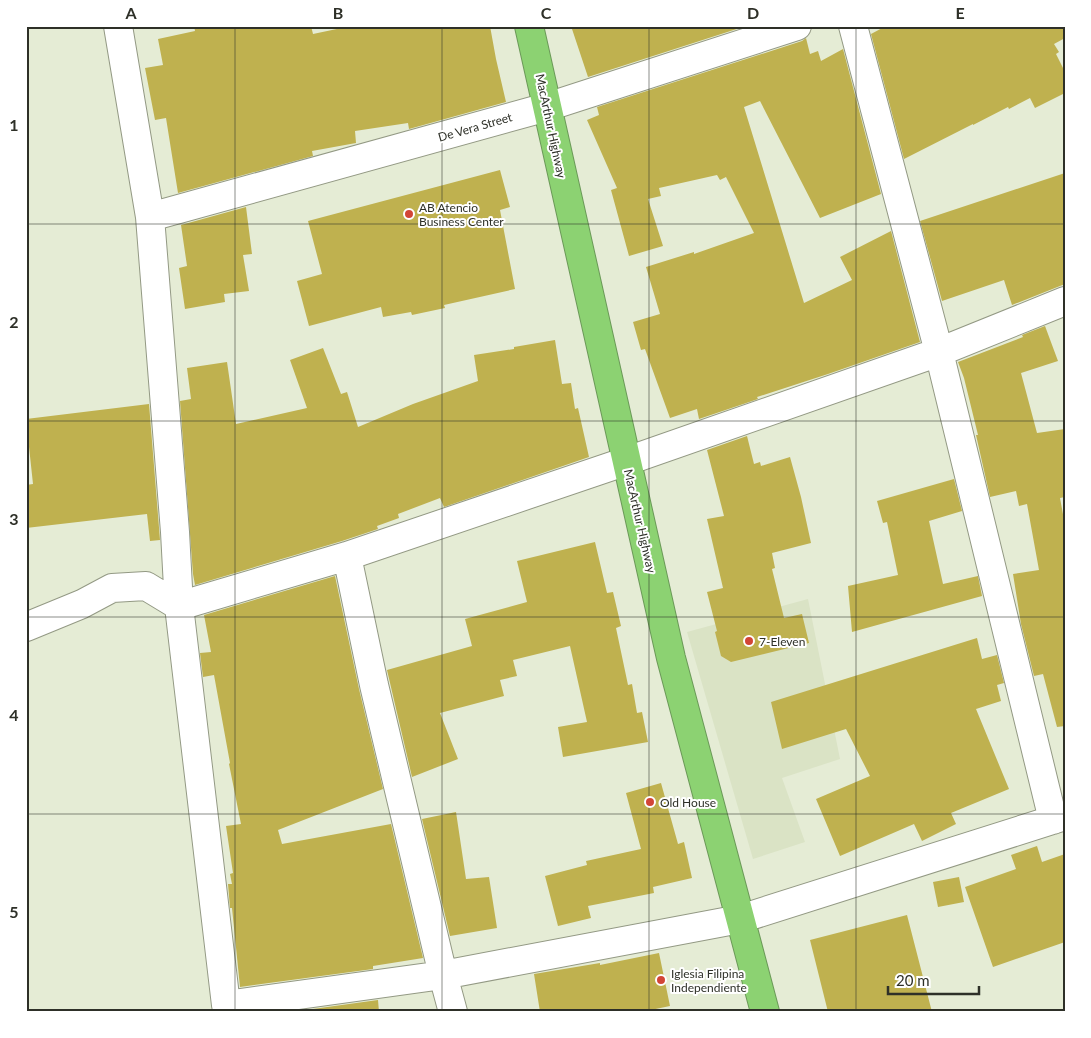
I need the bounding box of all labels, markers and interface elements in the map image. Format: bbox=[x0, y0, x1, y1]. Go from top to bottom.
text: A bbox=[124, 3, 137, 22]
text: B bbox=[333, 3, 343, 22]
text: C bbox=[541, 3, 552, 22]
text: D bbox=[747, 3, 759, 22]
text: E bbox=[955, 3, 965, 22]
street label: MacArthur Highway bbox=[533, 72, 570, 180]
street label: De Vera Street bbox=[436, 109, 514, 145]
text: 1 bbox=[9, 115, 19, 134]
place label: AB Atencio Business Center bbox=[419, 200, 504, 229]
marker: AB Atencio Business Center bbox=[403, 208, 415, 220]
text: 2 bbox=[9, 312, 19, 331]
street label: MacArthur Highway bbox=[621, 468, 659, 575]
text: 3 bbox=[9, 509, 19, 528]
place label: 7-Eleven bbox=[759, 634, 805, 649]
marker: 7-Eleven bbox=[743, 635, 755, 647]
text: 4 bbox=[9, 705, 19, 724]
place label: Old House bbox=[660, 795, 716, 810]
marker: Old House bbox=[644, 796, 656, 808]
text: 5 bbox=[9, 902, 19, 921]
scale bar bbox=[888, 963, 980, 995]
place label: Iglesia Filipina Independiente bbox=[671, 966, 747, 995]
text: 20 m bbox=[896, 971, 930, 989]
marker: Iglesia Filipina Independiente bbox=[655, 974, 667, 986]

